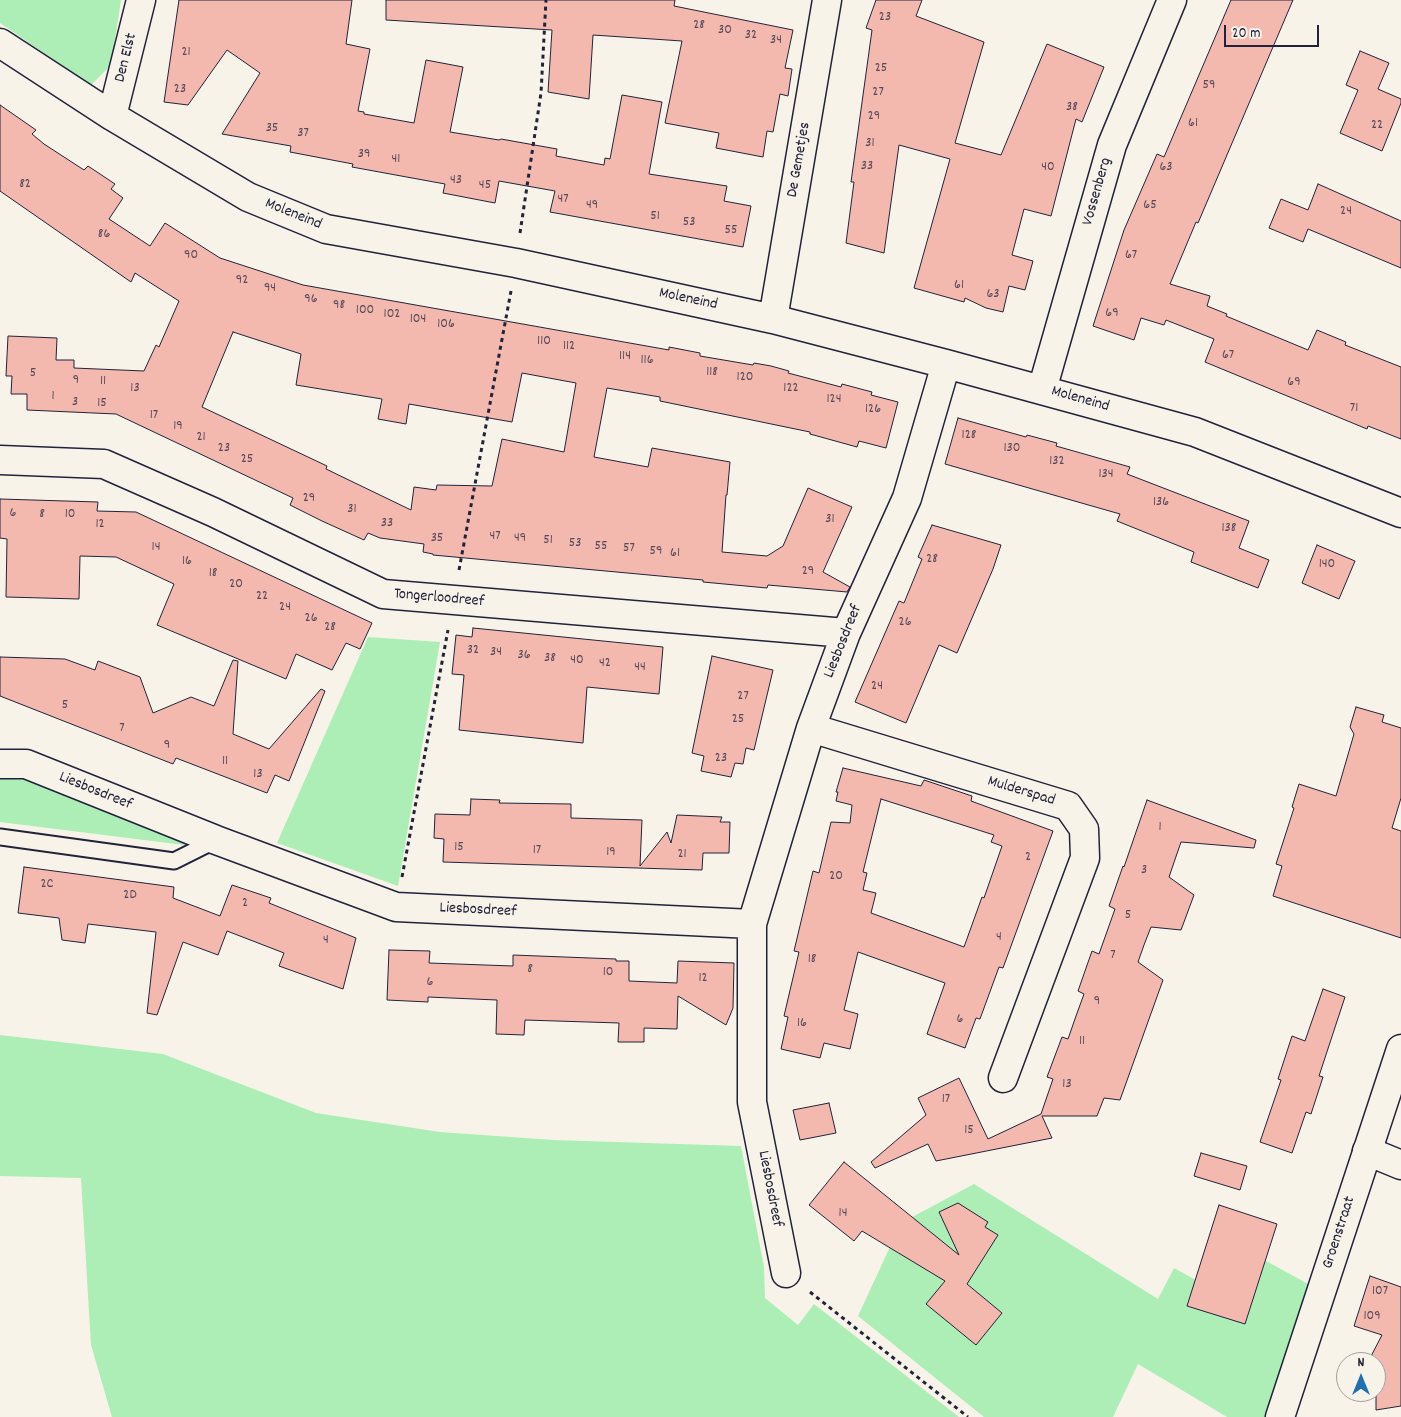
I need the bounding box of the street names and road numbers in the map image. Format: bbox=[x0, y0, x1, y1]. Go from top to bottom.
street label: Den Elst bbox=[112, 31, 142, 85]
street label: De Gemetjes bbox=[784, 121, 816, 199]
street label: Vossenberg bbox=[1079, 156, 1117, 228]
street label: Moleneind bbox=[262, 195, 324, 235]
street label: Moleneind bbox=[657, 284, 719, 316]
street label: Moleneind bbox=[1049, 383, 1111, 417]
street label: Tongerloodreef bbox=[393, 585, 485, 613]
street label: Liesbosdreef bbox=[821, 603, 867, 681]
street label: Liesbosdreef bbox=[56, 769, 134, 815]
street label: Mulderspad bbox=[985, 773, 1057, 811]
street label: Liesbosdreef bbox=[439, 899, 517, 923]
street label: Liesbosdreef bbox=[752, 1149, 786, 1229]
street label: Groenstraat bbox=[1319, 1194, 1361, 1272]

